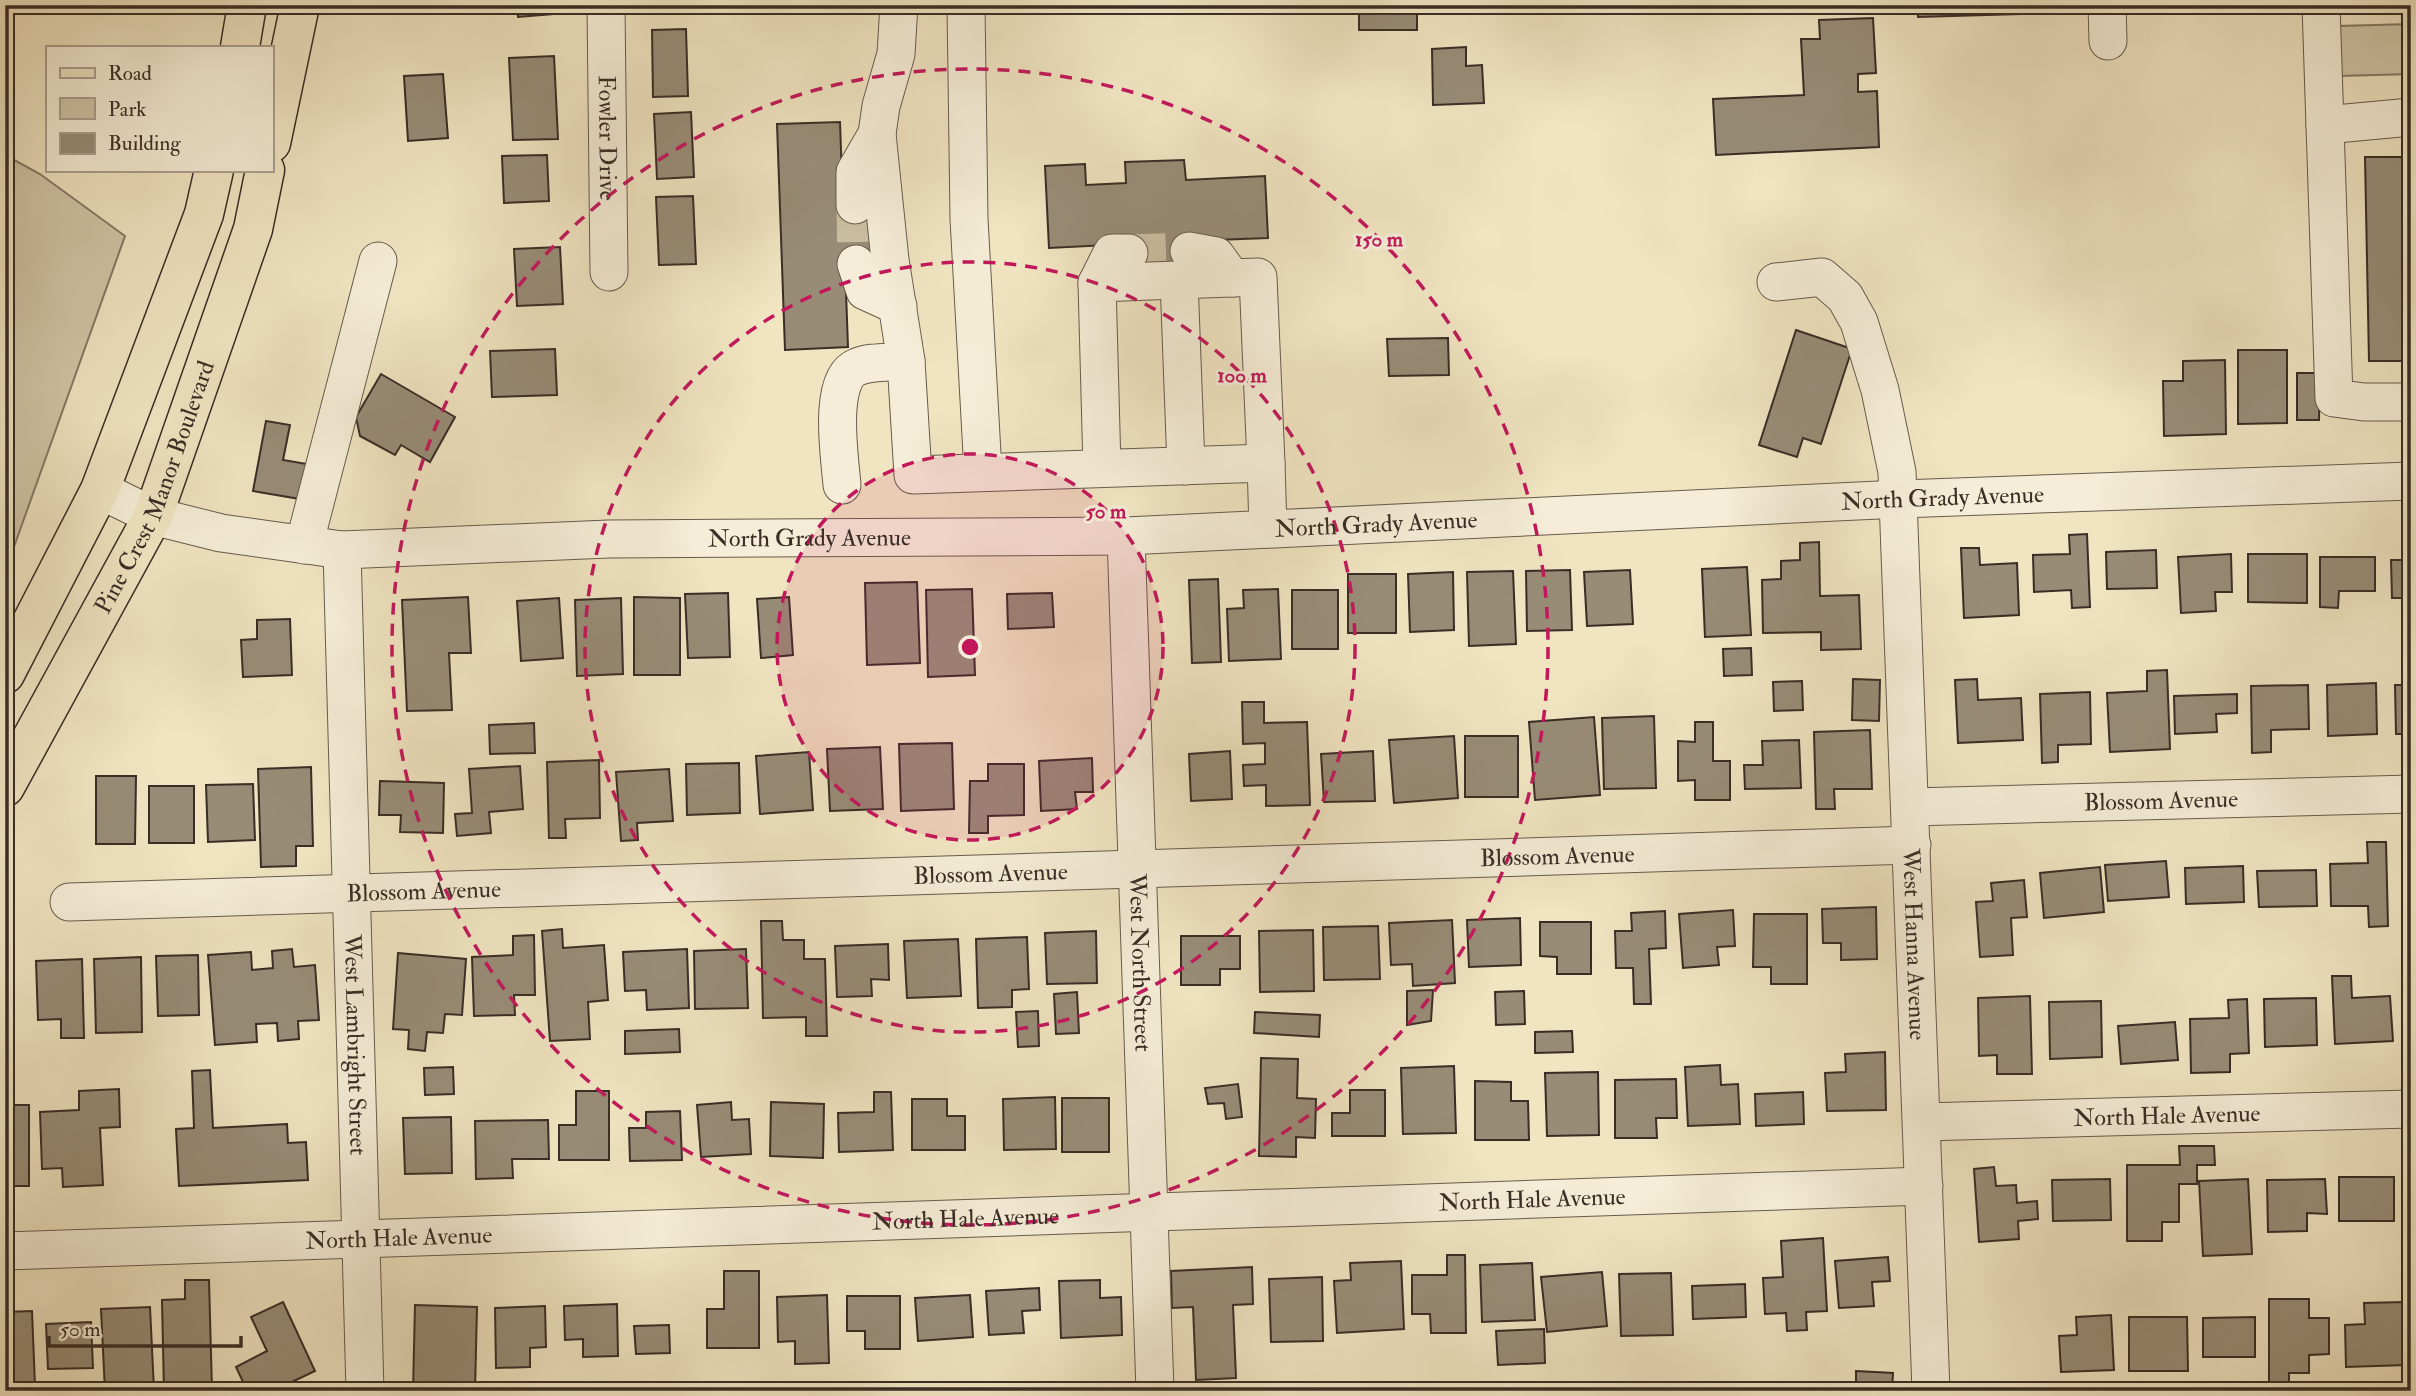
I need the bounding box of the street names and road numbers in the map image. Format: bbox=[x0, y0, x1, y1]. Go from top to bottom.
street label: Fowler Drive bbox=[591, 75, 623, 201]
street label: Pine Crest Manor Boulevard bbox=[88, 356, 222, 619]
street label: North Grady Avenue bbox=[1840, 479, 2044, 518]
street label: North Grady Avenue bbox=[1274, 504, 1478, 545]
street label: North Grady Avenue bbox=[708, 522, 911, 554]
street label: Blossom Avenue bbox=[2083, 783, 2239, 819]
street label: Blossom Avenue bbox=[1480, 839, 1635, 874]
street label: West Hanna Avenue bbox=[1895, 847, 1933, 1041]
street label: Blossom Avenue bbox=[913, 856, 1068, 892]
street label: West North Street bbox=[1121, 872, 1158, 1053]
street label: Blossom Avenue bbox=[346, 874, 502, 909]
street label: West Lambright Street bbox=[336, 933, 374, 1156]
street label: North Hale Avenue bbox=[2073, 1098, 2261, 1134]
street label: North Hale Avenue bbox=[1438, 1181, 1626, 1218]
street label: North Hale Avenue bbox=[871, 1200, 1059, 1238]
street label: North Hale Avenue bbox=[305, 1220, 493, 1257]

